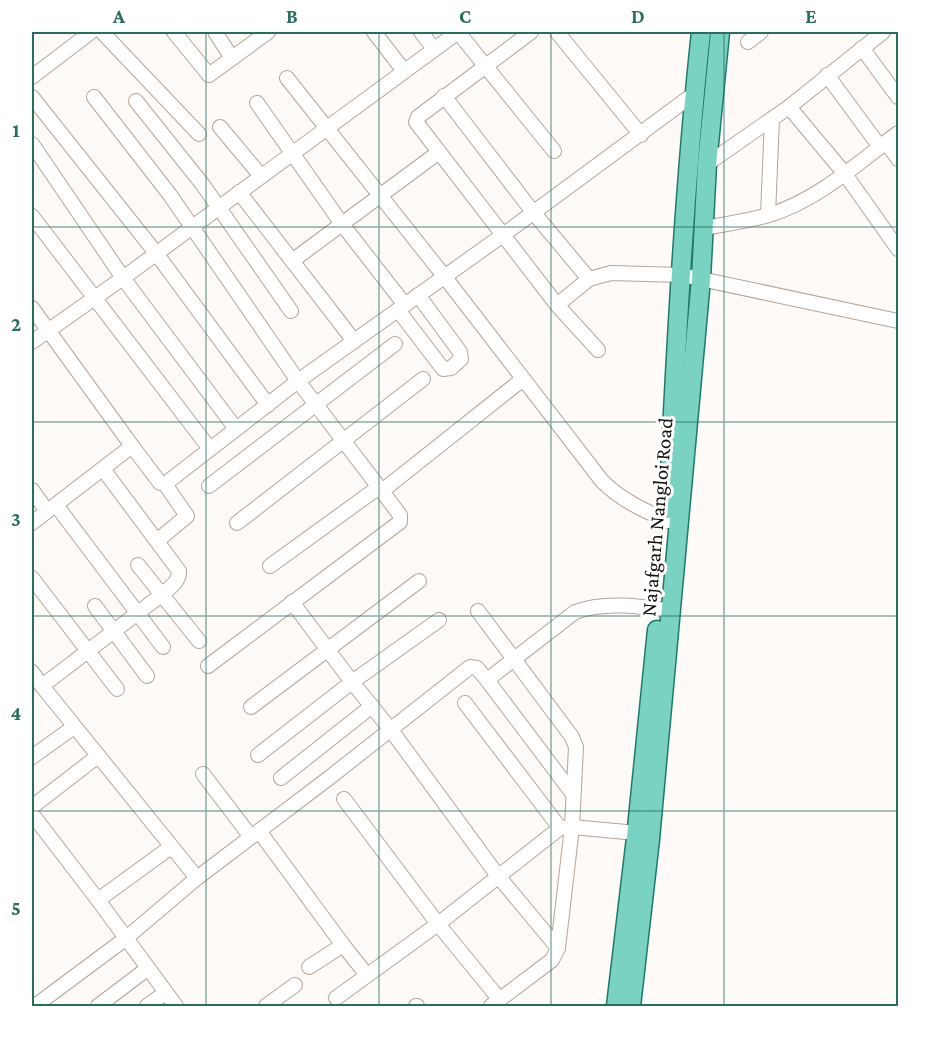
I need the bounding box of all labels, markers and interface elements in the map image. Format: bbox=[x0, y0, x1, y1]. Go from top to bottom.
text: A bbox=[112, 5, 126, 27]
text: B bbox=[286, 5, 298, 27]
text: C bbox=[459, 5, 471, 27]
text: D bbox=[631, 5, 645, 27]
text: E bbox=[805, 5, 817, 27]
text: 1 bbox=[12, 119, 20, 141]
text: 2 bbox=[11, 313, 21, 335]
street label: Najafgarh Nangloi Road bbox=[636, 417, 678, 617]
text: 3 bbox=[11, 508, 21, 530]
text: 4 bbox=[11, 702, 22, 724]
text: 5 bbox=[11, 897, 21, 919]

